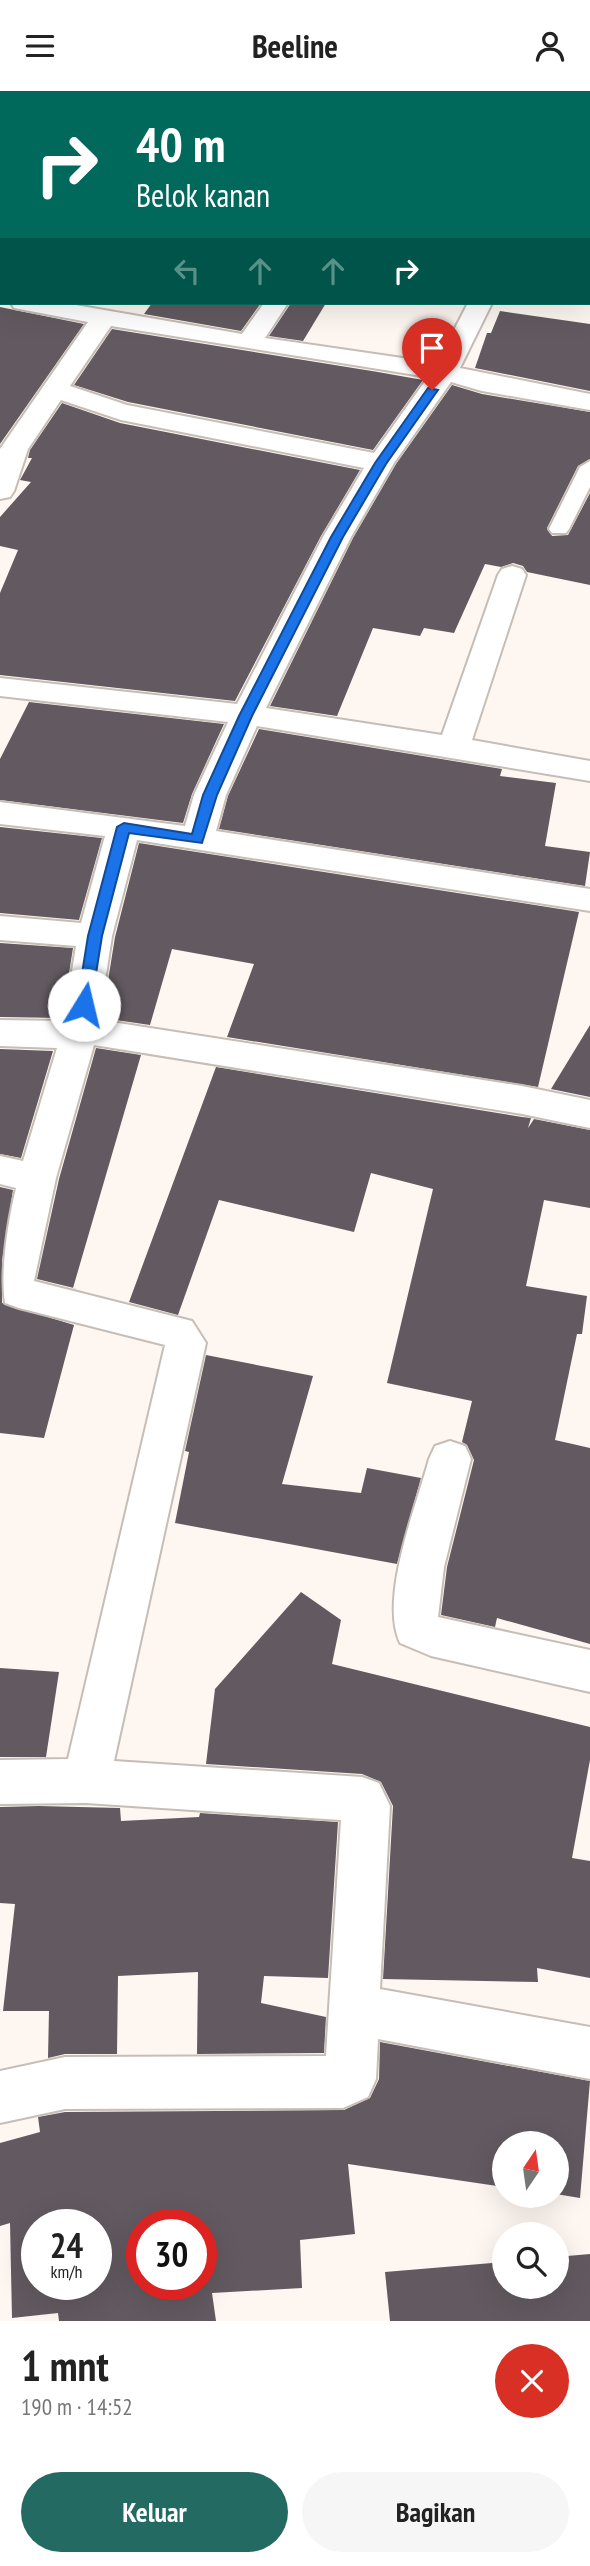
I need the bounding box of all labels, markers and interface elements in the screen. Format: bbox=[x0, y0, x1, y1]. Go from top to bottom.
text: Beeline bbox=[252, 25, 338, 67]
icon: menu bbox=[21, 27, 59, 65]
icon: person bbox=[531, 27, 569, 65]
text: 40 m bbox=[136, 112, 225, 176]
icon: right bbox=[21, 119, 112, 210]
text: Belok kanan bbox=[136, 174, 270, 216]
icon: left bbox=[168, 252, 206, 290]
icon: ahead bbox=[241, 252, 279, 290]
icon: ahead bbox=[314, 252, 352, 290]
icon: right bbox=[387, 252, 425, 290]
pin bbox=[402, 318, 462, 390]
icon: arrive bbox=[413, 329, 451, 367]
position arrow bbox=[47, 968, 121, 1042]
north arrow bbox=[492, 2131, 569, 2209]
map controls bbox=[492, 2131, 569, 2299]
speed limit sign: 30 bbox=[126, 2209, 217, 2300]
text: 24 bbox=[50, 2222, 83, 2268]
button: search bbox=[492, 2222, 569, 2299]
text: km/h bbox=[51, 2260, 82, 2283]
text: 1 mnt bbox=[21, 2338, 109, 2393]
button: close bbox=[495, 2344, 569, 2418]
text: 190 m · 14:52 bbox=[21, 2392, 133, 2421]
button: Keluar bbox=[21, 2472, 288, 2552]
button: Bagikan bbox=[302, 2472, 569, 2552]

